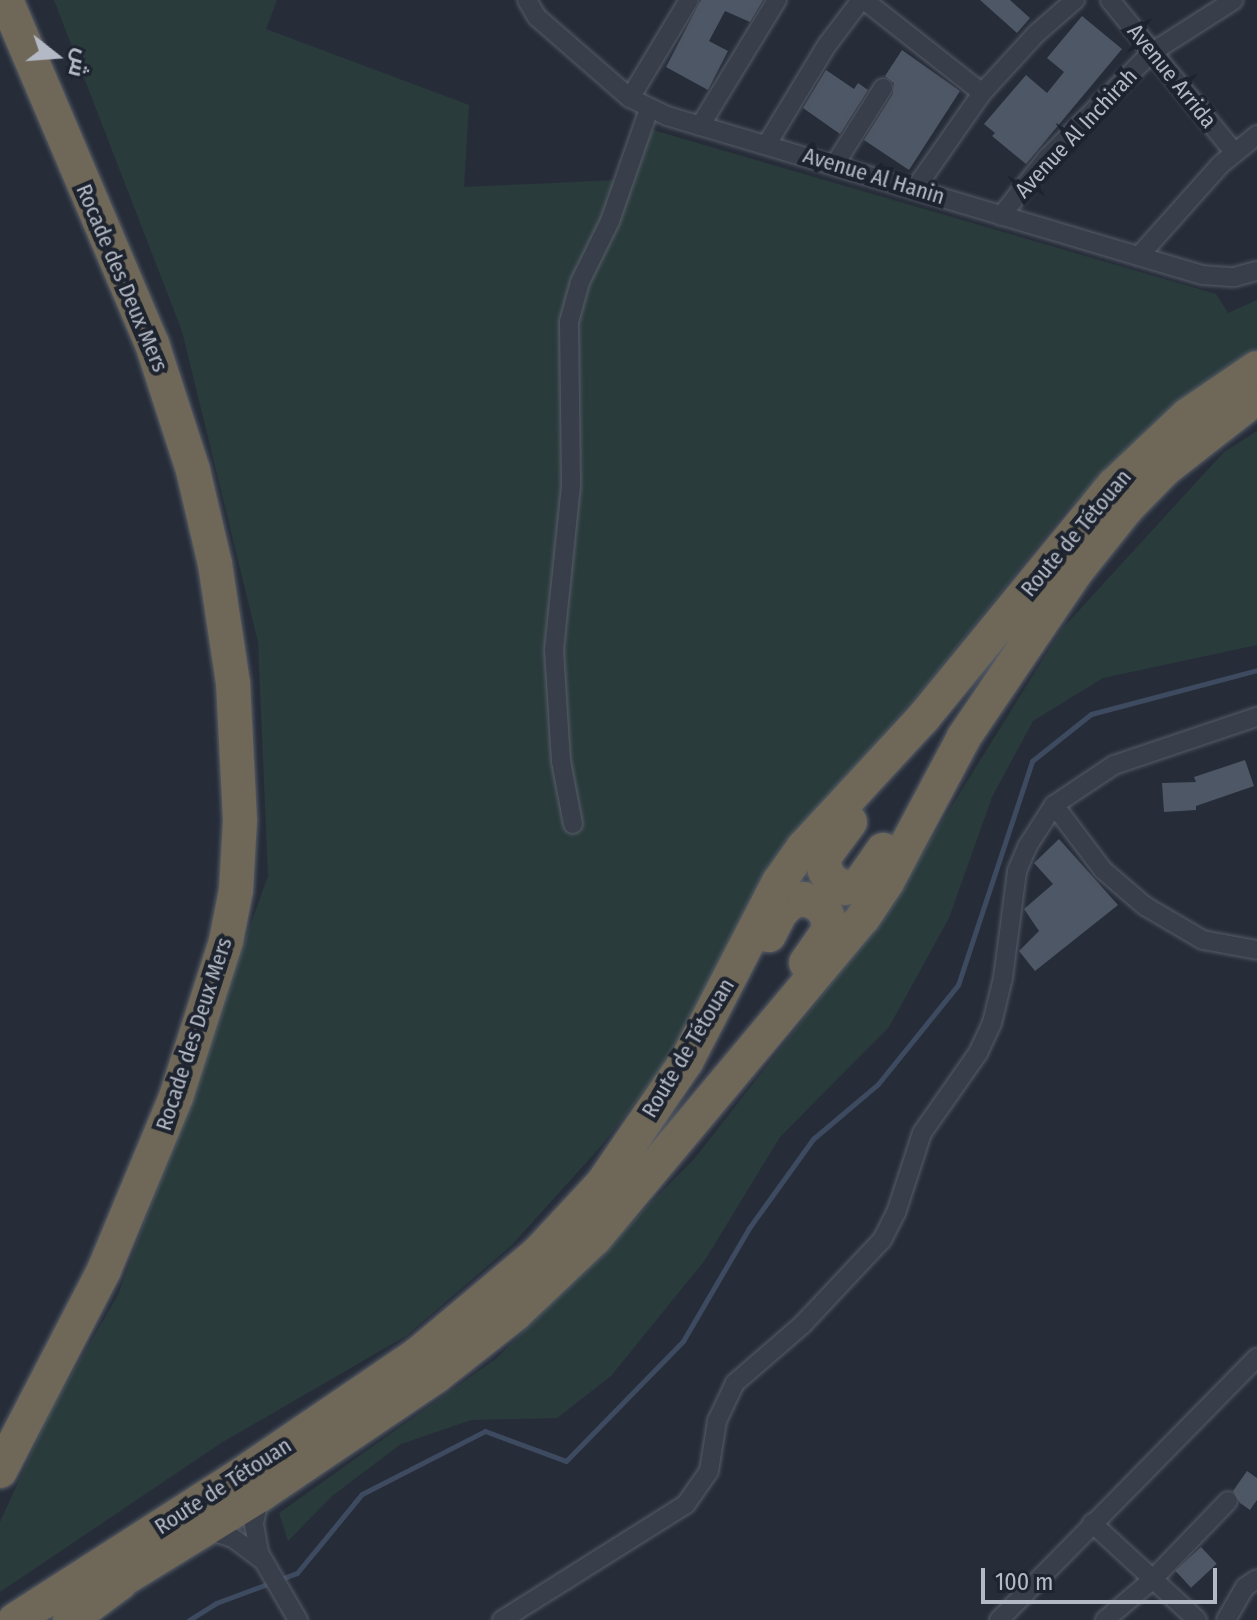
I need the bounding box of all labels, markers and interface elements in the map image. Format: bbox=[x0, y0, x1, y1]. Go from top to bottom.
north arrow bbox=[16, 16, 96, 96]
street label: Avenue Arrida bbox=[1122, 19, 1222, 133]
text: ش bbox=[62, 46, 96, 81]
street label: Avenue Al Inchirah bbox=[1009, 63, 1143, 203]
street label: Avenue Al Hanin bbox=[800, 142, 948, 210]
street label: Rocade des Deux Mers bbox=[70, 180, 174, 376]
street label: Route de Tétouan bbox=[1015, 464, 1137, 602]
street label: Rocade des Deux Mers bbox=[150, 934, 238, 1134]
street label: Route de Tétouan bbox=[636, 974, 740, 1122]
street label: Route de Tétouan bbox=[150, 1432, 296, 1540]
scale bar bbox=[985, 1552, 1221, 1602]
text: 100 m bbox=[995, 1568, 1053, 1596]

